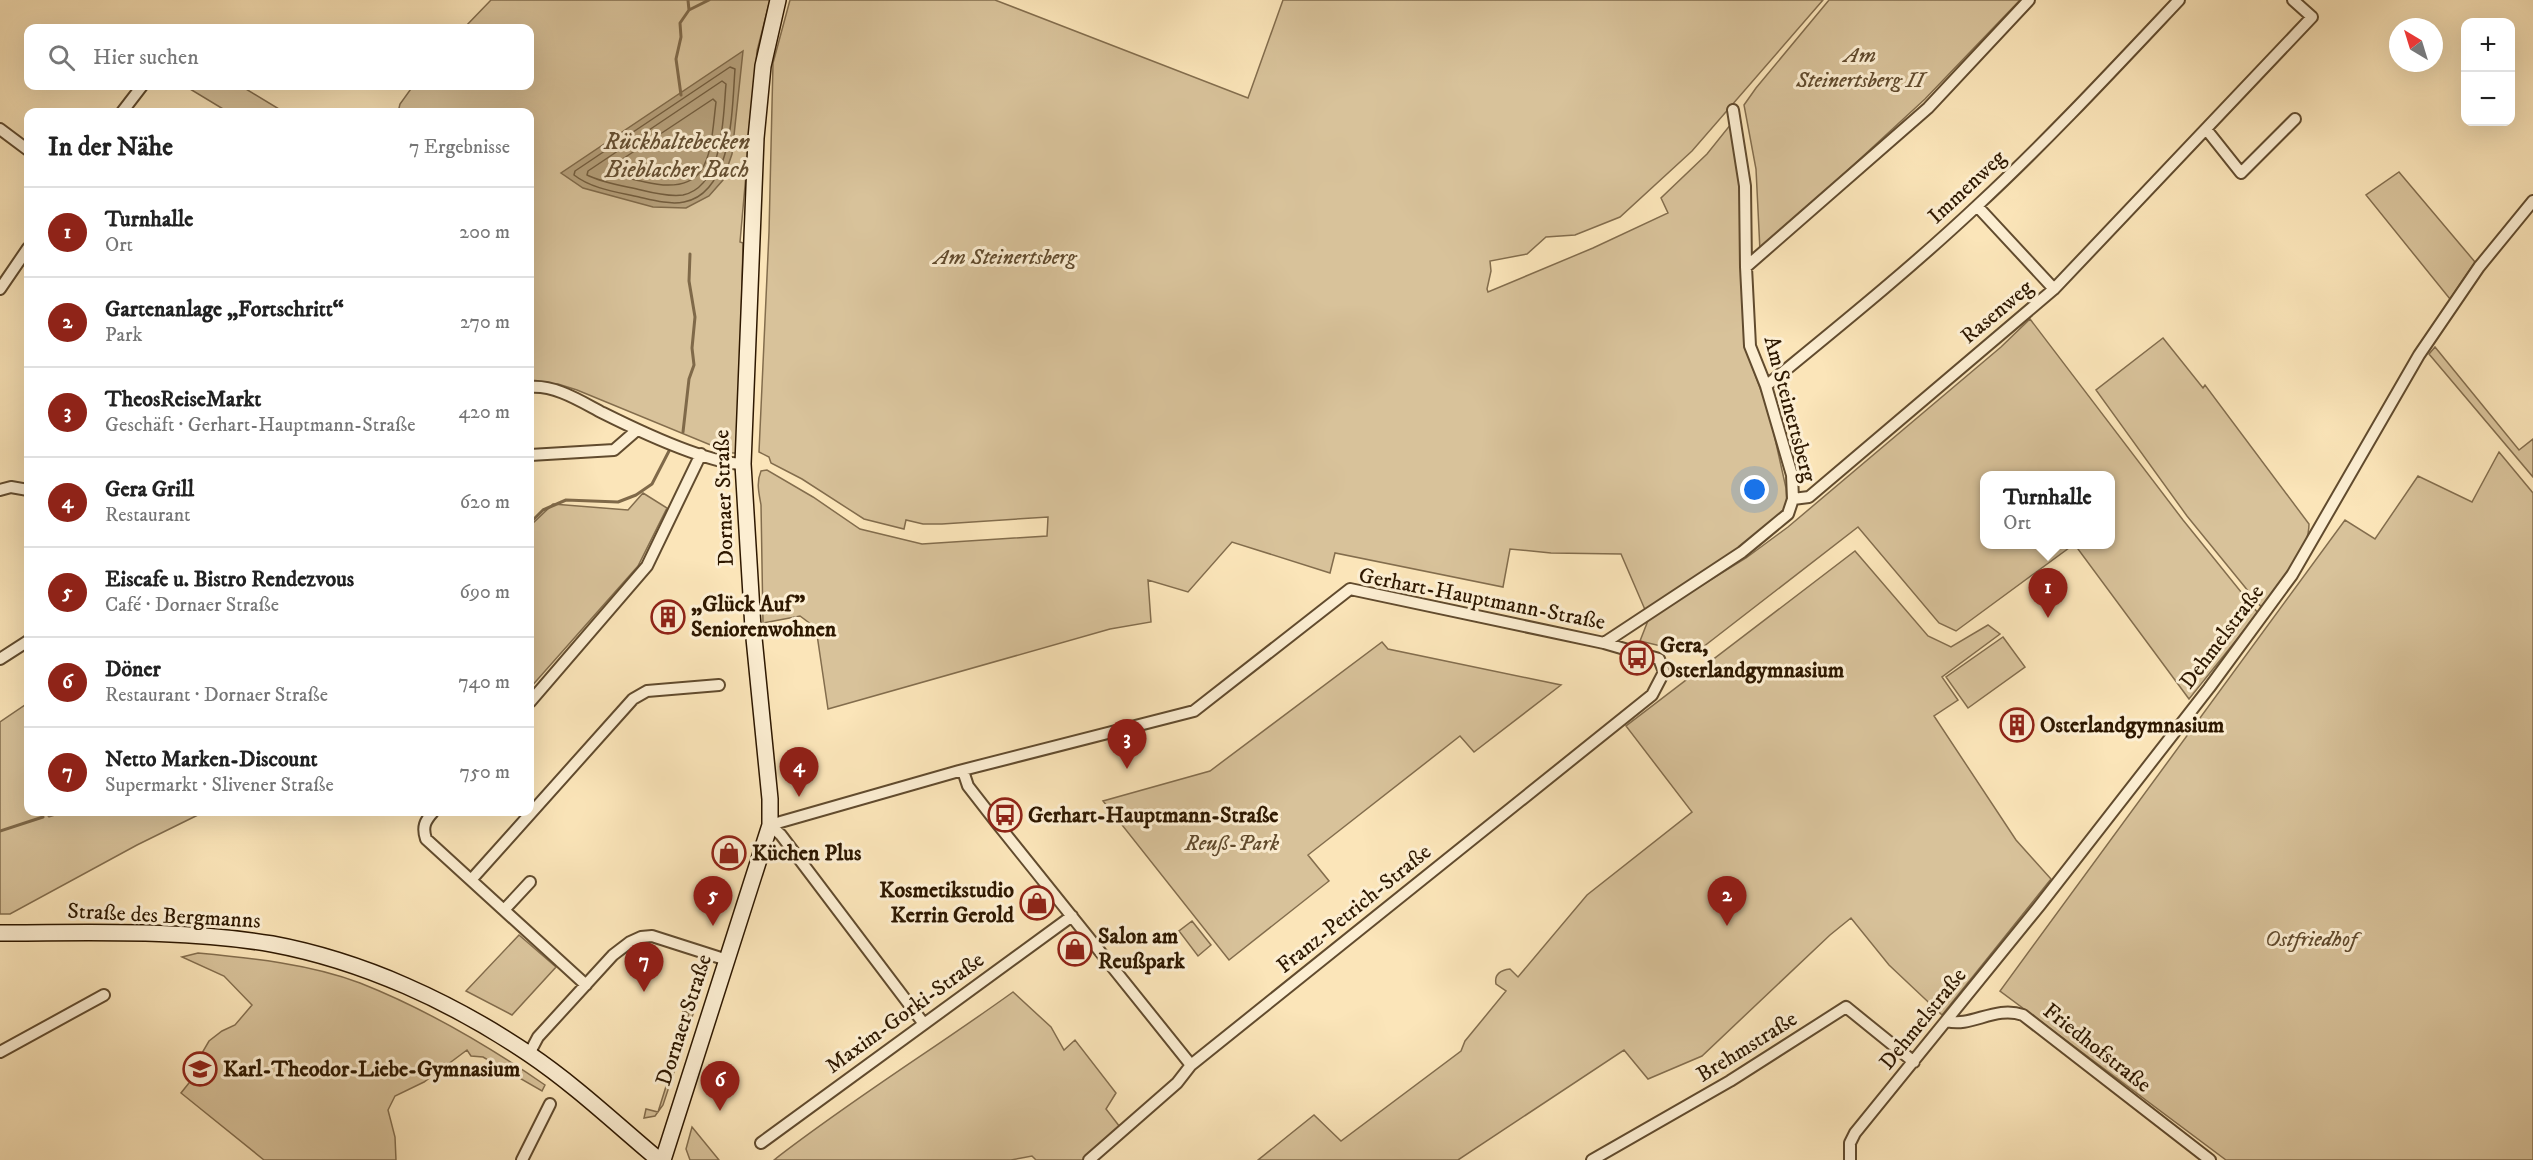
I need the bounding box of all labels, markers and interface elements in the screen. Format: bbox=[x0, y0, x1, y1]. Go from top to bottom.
north arrow bbox=[2389, 18, 2443, 72]
map controls bbox=[2461, 18, 2515, 126]
button: + bbox=[2461, 18, 2515, 72]
search box bbox=[24, 24, 534, 90]
icon: search bbox=[45, 41, 78, 74]
park label: Am Steinertsberg II bbox=[1795, 42, 1928, 94]
text: Hier suchen bbox=[93, 44, 199, 71]
button: − bbox=[2461, 72, 2515, 126]
water label: Rückhaltebecken Bieblacher Bach bbox=[603, 127, 750, 185]
text: In der Nähe bbox=[48, 131, 173, 164]
text: 7 Ergebnisse bbox=[409, 135, 510, 160]
street label: Immenweg bbox=[1923, 144, 2012, 230]
text: Turnhalle bbox=[105, 206, 193, 233]
text: 1 bbox=[64, 220, 71, 245]
text: 200 m bbox=[459, 220, 510, 245]
text: Ort bbox=[105, 233, 133, 258]
park label: Am Steinertsberg bbox=[931, 244, 1078, 271]
street label: Rasenweg bbox=[1955, 274, 2039, 350]
text: Gartenanlage „Fortschritt“ bbox=[105, 296, 344, 323]
text: 2 bbox=[63, 310, 72, 335]
text: 270 m bbox=[460, 310, 510, 335]
text: Park bbox=[105, 323, 142, 348]
street label: Am Steinertsberg bbox=[1758, 333, 1823, 485]
text: TheosReiseMarkt bbox=[105, 386, 261, 413]
text: 3 bbox=[64, 400, 71, 425]
text: 420 m bbox=[459, 400, 510, 425]
text: Geschäft · Gerhart-Hauptmann-Straße bbox=[105, 413, 415, 438]
street label: Dornaer Straße bbox=[708, 429, 740, 567]
popup bbox=[1980, 471, 2115, 549]
your location bbox=[1740, 475, 1769, 504]
text: Gera Grill bbox=[105, 476, 194, 503]
text: Turnhalle bbox=[2003, 484, 2092, 511]
text: 4 bbox=[62, 490, 73, 515]
text: 620 m bbox=[460, 490, 510, 515]
text: Restaurant bbox=[105, 503, 190, 528]
text: Ort bbox=[2003, 511, 2031, 536]
street label: Gerhart-Hauptmann-Straße bbox=[1356, 562, 1608, 636]
text: Eiscafe u. Bistro Rendezvous bbox=[105, 566, 354, 593]
pin: 1 bbox=[2028, 568, 2068, 618]
text: 5 bbox=[63, 580, 72, 605]
text: 690 m bbox=[460, 580, 510, 605]
street label: Dehmelstraße bbox=[2174, 580, 2270, 694]
place label: „Glück Auf" Seniorenwohnen bbox=[691, 591, 837, 643]
text: Café · Dornaer Straße bbox=[105, 593, 279, 618]
building icon: „Glück Auf" Seniorenwohnen bbox=[650, 599, 686, 635]
place label: Gera, Osterlandgymnasium bbox=[1660, 632, 1845, 684]
bus stop icon: Gera, Osterlandgymnasium bbox=[1619, 640, 1655, 676]
text: Döner bbox=[105, 656, 161, 683]
text: 6 bbox=[62, 670, 73, 695]
text: 740 m bbox=[458, 670, 510, 695]
text: Restaurant · Dornaer Straße bbox=[105, 683, 328, 708]
building icon: Osterlandgymnasium bbox=[1999, 707, 2035, 743]
place label: Osterlandgymnasium bbox=[2040, 712, 2225, 739]
pin: 3 bbox=[1108, 720, 1146, 769]
text: Netto Marken-Discount bbox=[105, 746, 318, 773]
pin: 4 bbox=[780, 748, 818, 797]
text: 7 bbox=[62, 760, 73, 785]
text: 750 m bbox=[460, 760, 510, 785]
text: Supermarkt · Slivener Straße bbox=[105, 773, 334, 798]
bus stop icon: Gerhart-Hauptmann-Straße bbox=[987, 797, 1023, 833]
place label: Gerhart-Hauptmann-Straße bbox=[1028, 802, 1278, 829]
park label: Reuß-Park bbox=[1184, 830, 1280, 857]
shop icon: Küchen Plus bbox=[711, 835, 747, 871]
street label: Franz-Petrich-Straße bbox=[1271, 838, 1437, 980]
place label: Küchen Plus bbox=[752, 840, 862, 867]
pin: 5 bbox=[694, 876, 732, 926]
pin: 2 bbox=[1708, 876, 1746, 926]
place label: Kosmetikstudio Kerrin Gerold bbox=[879, 877, 1015, 929]
shop icon: Kosmetikstudio Kerrin Gerold bbox=[1019, 885, 1055, 921]
street label: Straße des Bergmanns bbox=[67, 897, 261, 935]
place label: Salon am Reußpark bbox=[1098, 923, 1186, 975]
park label: Ostfriedhof bbox=[2265, 926, 2362, 953]
shop icon: Salon am Reußpark bbox=[1057, 931, 1093, 967]
pin: 7 bbox=[624, 942, 664, 992]
street label: Maxim-Gorki-Straße bbox=[820, 946, 990, 1080]
street label: Dornaer Straße bbox=[650, 951, 718, 1089]
street label: Dehmelstraße bbox=[1874, 962, 1972, 1076]
street label: Friedhofstraße bbox=[2038, 997, 2156, 1099]
street label: Brehmstraße bbox=[1692, 1005, 1802, 1089]
school or university icon: Karl-Theodor-Liebe-Gymnasium bbox=[182, 1051, 218, 1087]
place label: Karl-Theodor-Liebe-Gymnasium bbox=[223, 1056, 521, 1083]
pin: 6 bbox=[700, 1062, 740, 1111]

